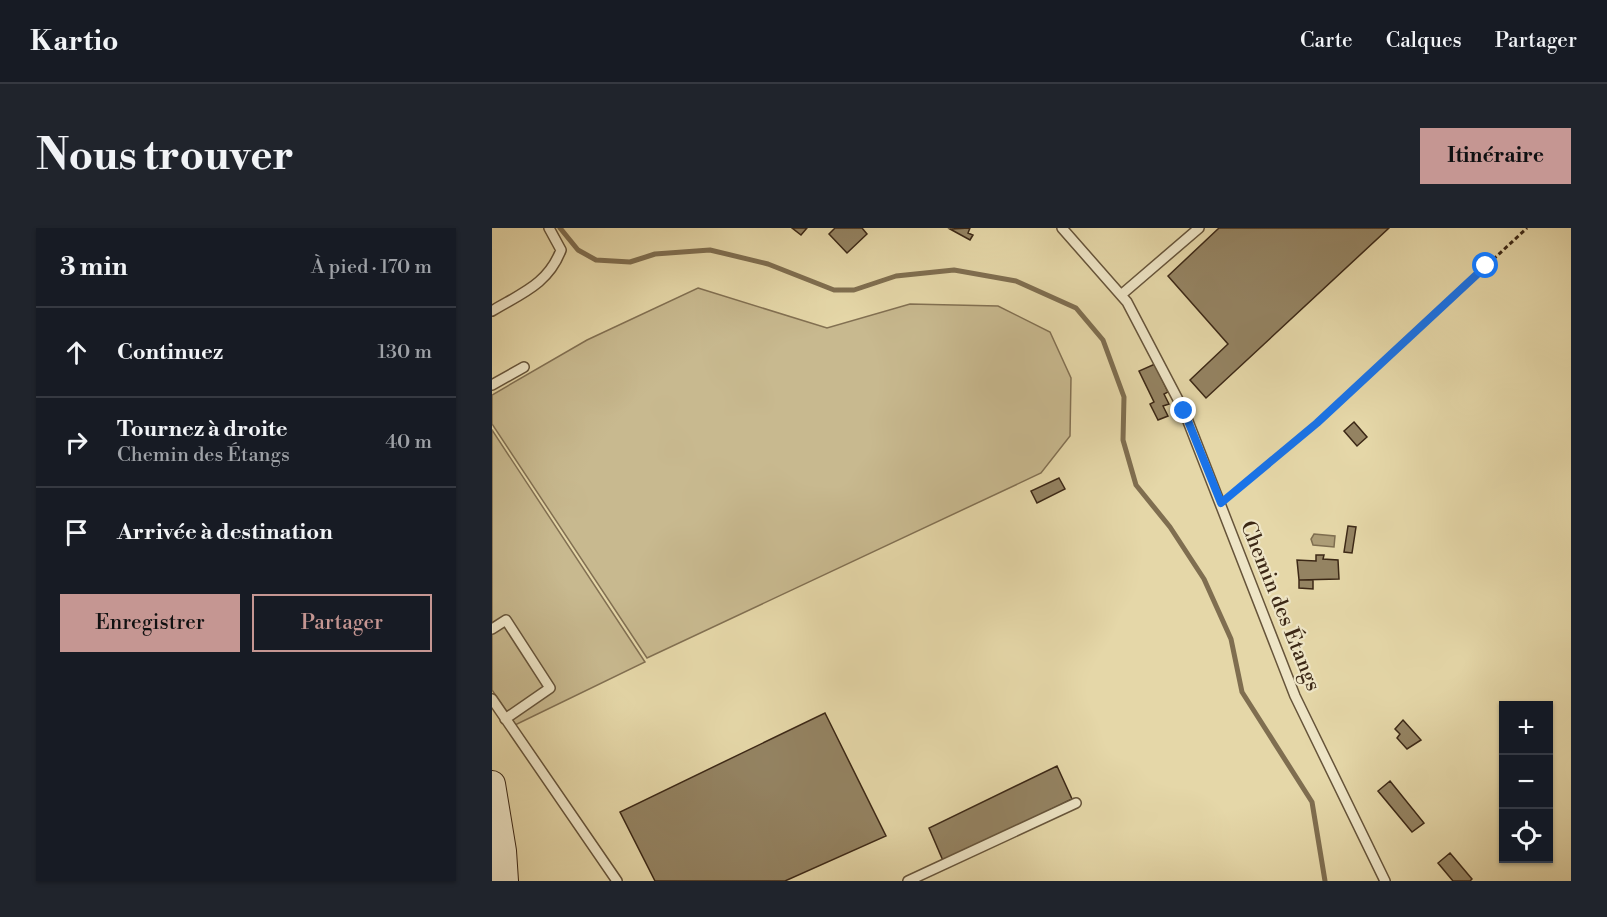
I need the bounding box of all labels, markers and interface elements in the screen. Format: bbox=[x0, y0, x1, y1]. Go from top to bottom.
text: Kartio bbox=[30, 24, 119, 59]
text: Carte bbox=[1300, 28, 1353, 54]
text: Calques bbox=[1386, 28, 1462, 54]
text: Partager bbox=[1495, 28, 1577, 54]
button: Itinéraire bbox=[1420, 128, 1571, 184]
text: Nous trouver bbox=[36, 130, 294, 183]
text: 3 min bbox=[60, 251, 128, 283]
route start bbox=[1472, 252, 1498, 278]
text: À pied · 170 m bbox=[311, 255, 432, 280]
icon: ahead bbox=[60, 336, 93, 369]
text: Continuez bbox=[117, 339, 223, 366]
text: 130 m bbox=[377, 340, 432, 365]
route end bbox=[1170, 397, 1196, 423]
text: Tournez à droite bbox=[117, 416, 288, 443]
icon: right bbox=[60, 426, 93, 459]
text: 40 m bbox=[385, 430, 432, 455]
text: Chemin des Étangs bbox=[117, 443, 290, 468]
icon: arrive bbox=[60, 516, 93, 549]
street label: Chemin des Étangs bbox=[1234, 516, 1328, 695]
text: Arrivée à destination bbox=[117, 519, 333, 546]
button: Enregistrer bbox=[60, 594, 240, 652]
button: Partager bbox=[252, 594, 432, 652]
map controls bbox=[1499, 701, 1553, 863]
button: + bbox=[1499, 701, 1553, 755]
button: − bbox=[1499, 755, 1553, 809]
button: locate bbox=[1499, 809, 1553, 863]

